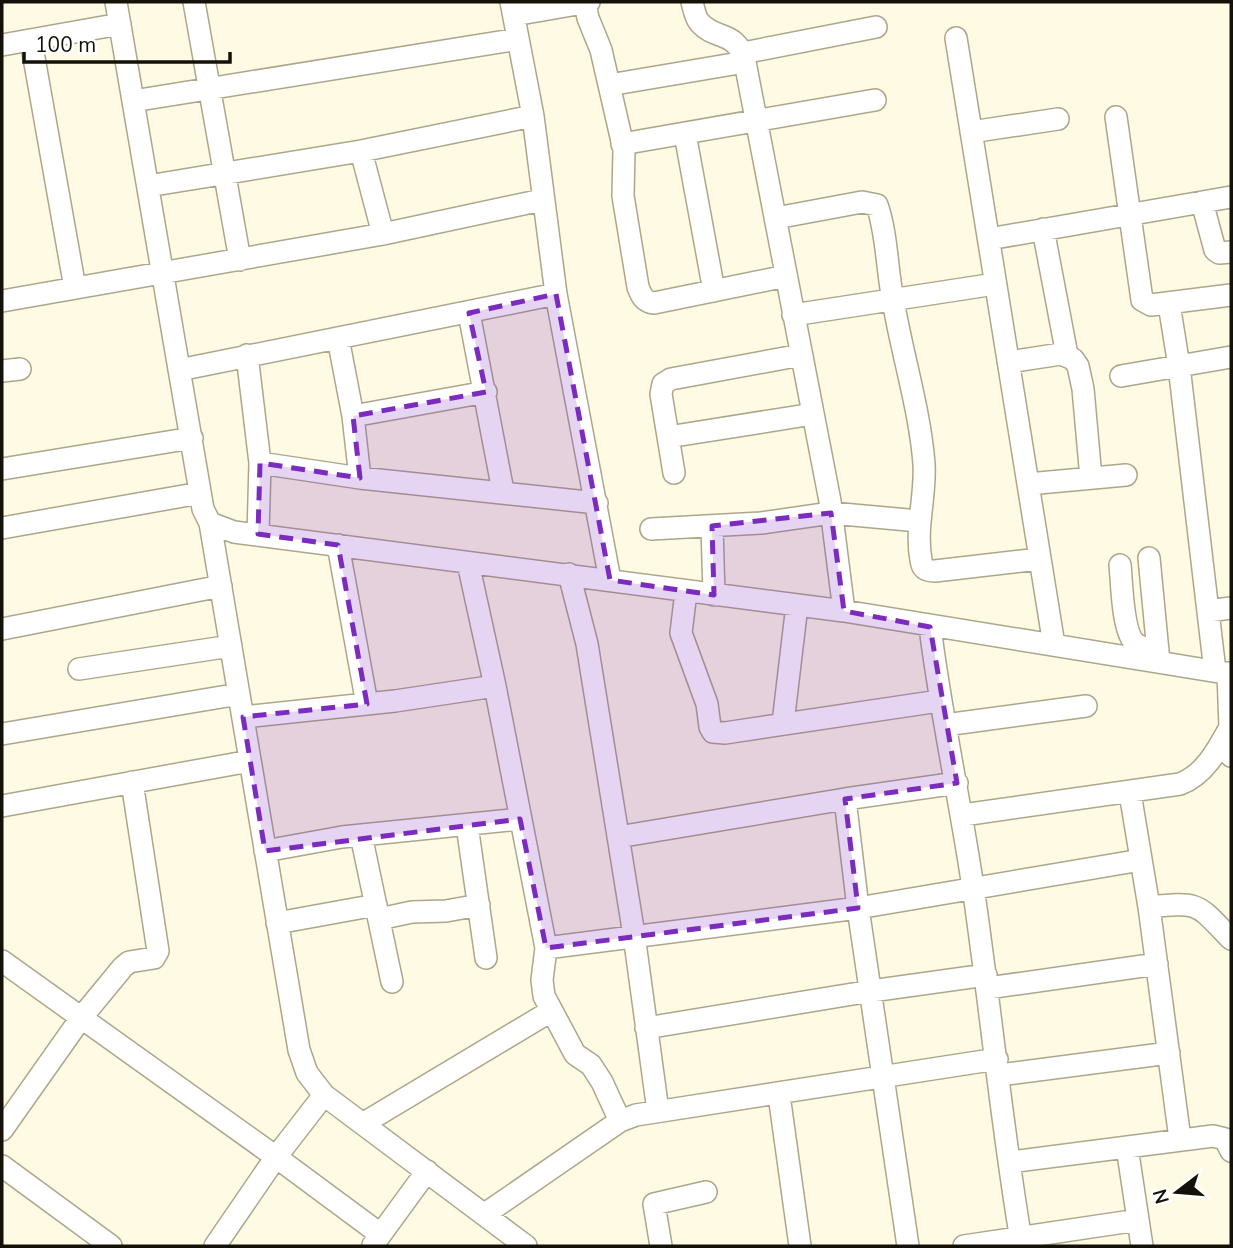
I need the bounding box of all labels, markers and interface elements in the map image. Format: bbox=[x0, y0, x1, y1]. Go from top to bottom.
scale bar bbox=[24, 21, 231, 65]
text: 100 m bbox=[35, 31, 96, 59]
north arrow bbox=[1142, 1157, 1212, 1227]
text: N bbox=[1147, 1186, 1176, 1207]

